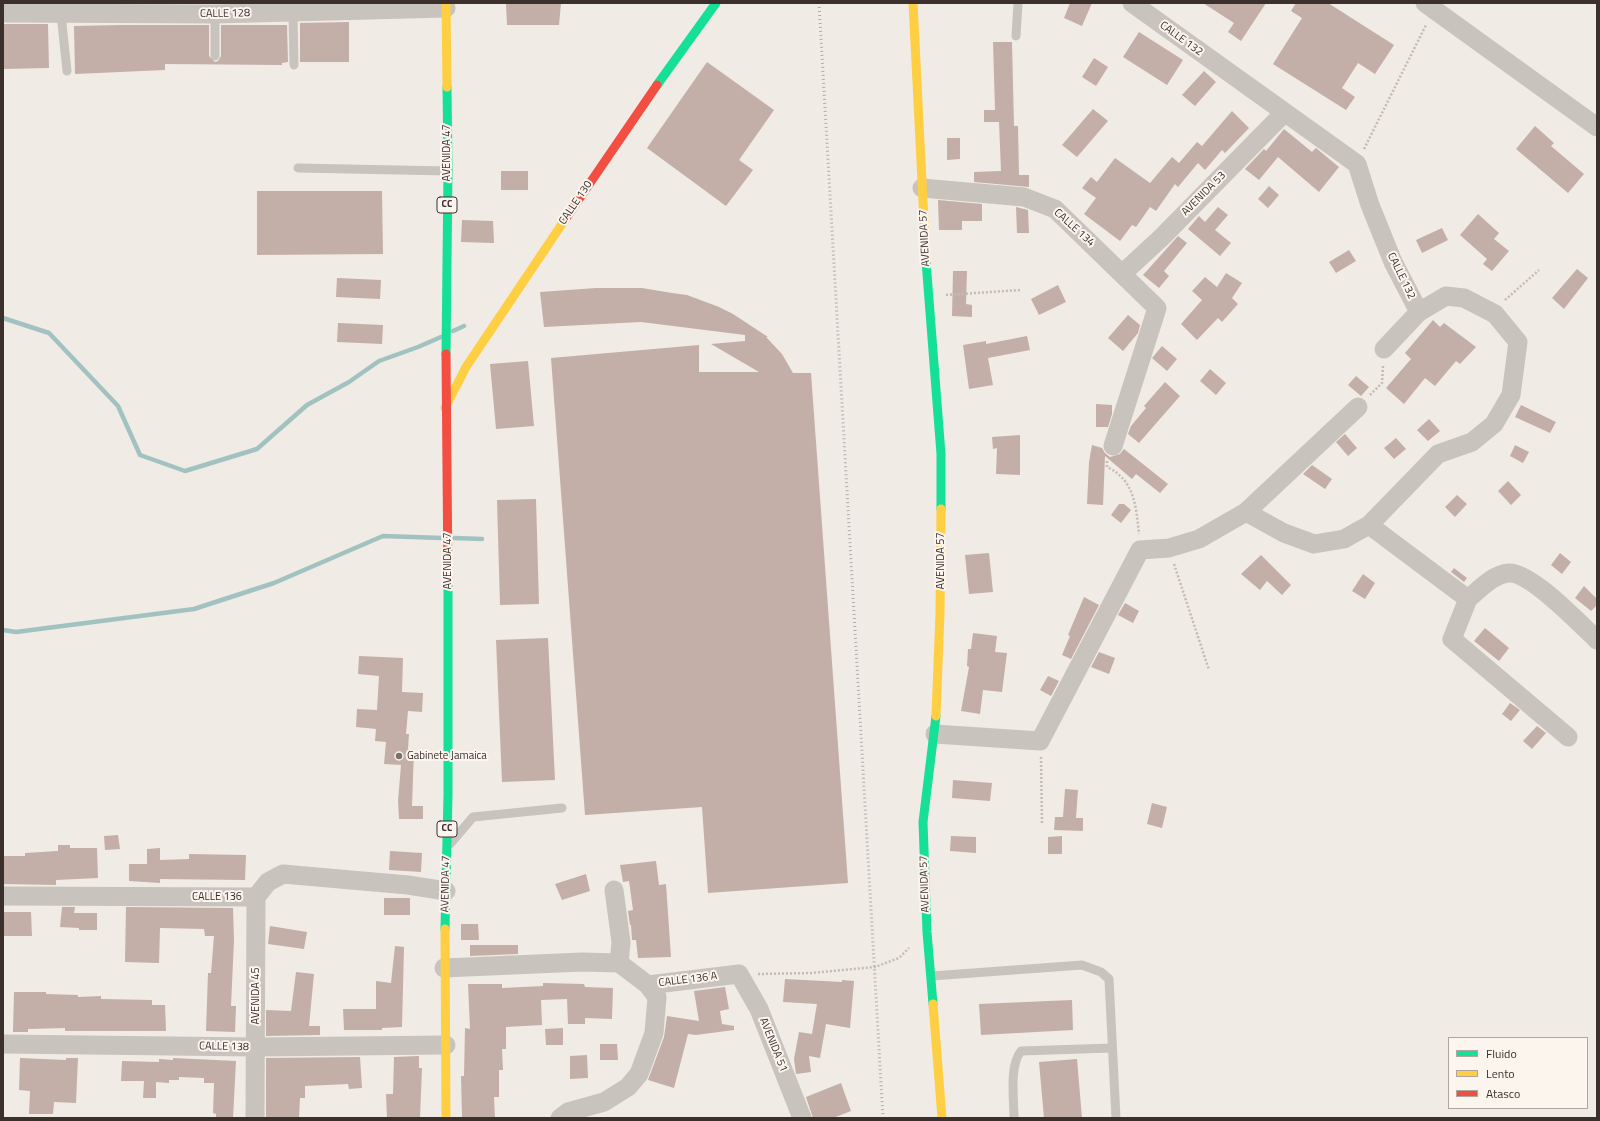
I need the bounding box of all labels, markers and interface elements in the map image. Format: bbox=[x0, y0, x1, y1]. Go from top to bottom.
street label: CALLE 128 bbox=[200, 7, 250, 21]
street label: CALLE 132 bbox=[1157, 19, 1205, 59]
street label: AVENIDA 47 bbox=[440, 124, 454, 182]
street label: AVENIDA 53 bbox=[1179, 169, 1229, 219]
street label: CALLE 130 bbox=[557, 179, 595, 227]
road number: CC bbox=[437, 197, 457, 213]
street label: CALLE 134 bbox=[1051, 206, 1097, 250]
street label: AVENIDA 57 bbox=[917, 209, 933, 267]
street label: CALLE 132 bbox=[1384, 251, 1418, 301]
street label: AVENIDA 47 bbox=[441, 532, 455, 590]
street label: AVENIDA 57 bbox=[934, 532, 948, 590]
place label: Gabinete Jamaica bbox=[407, 749, 487, 763]
marker: Gabinete Jamaica bbox=[394, 751, 404, 761]
road number: CC bbox=[437, 821, 457, 837]
street label: AVENIDA 47 bbox=[439, 855, 453, 913]
street label: AVENIDA 57 bbox=[917, 855, 933, 913]
street label: CALLE 136 bbox=[192, 890, 242, 904]
street label: AVENIDA 45 bbox=[249, 967, 263, 1025]
street label: CALLE 136 A bbox=[658, 970, 718, 990]
street label: AVENIDA 51 bbox=[756, 1016, 790, 1074]
legend bbox=[1448, 1037, 1588, 1109]
street label: CALLE 138 bbox=[199, 1040, 249, 1054]
text: Fluido bbox=[1486, 1044, 1517, 1063]
text: Lento bbox=[1486, 1064, 1515, 1083]
text: Atasco bbox=[1486, 1084, 1520, 1103]

